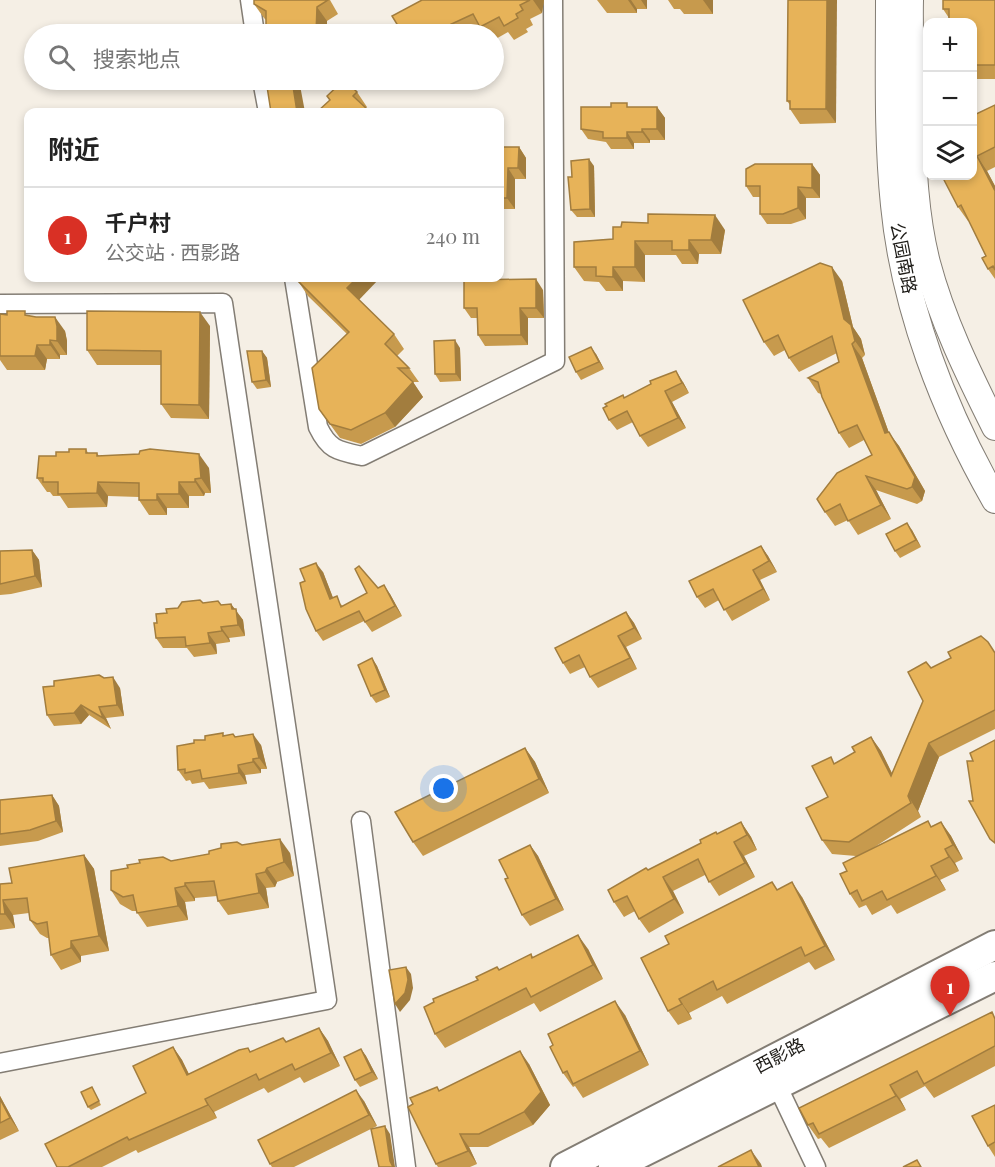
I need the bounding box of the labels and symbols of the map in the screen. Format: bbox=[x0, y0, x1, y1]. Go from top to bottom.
street label: 公园南路 bbox=[885, 220, 923, 296]
your location bbox=[429, 774, 458, 803]
pin: 1 bbox=[930, 966, 970, 1016]
street label: 西影路 bbox=[750, 1032, 808, 1078]

